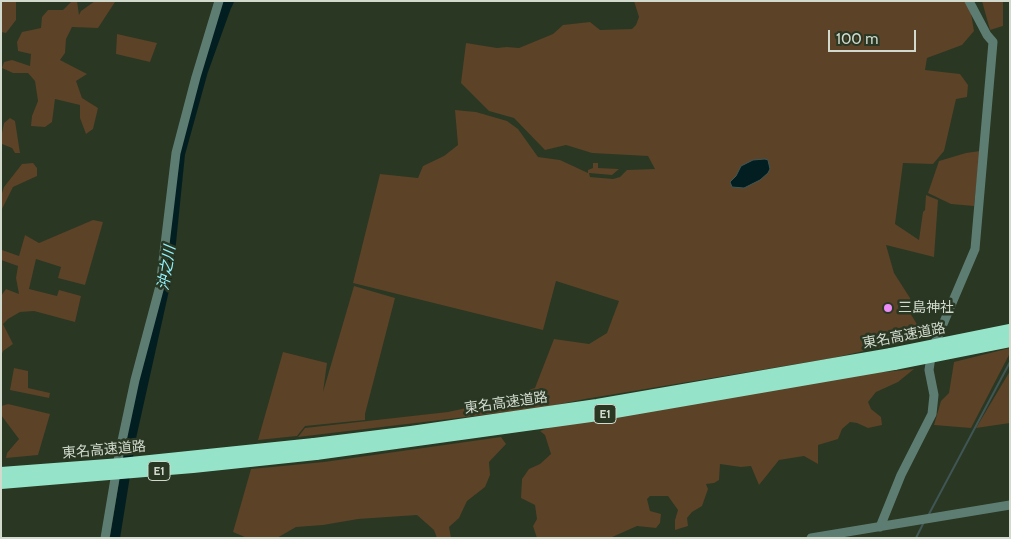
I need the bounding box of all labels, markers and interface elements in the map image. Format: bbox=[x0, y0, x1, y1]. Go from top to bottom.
scale bar bbox=[831, 20, 918, 52]
text: 100 m bbox=[836, 30, 878, 48]
water label: 沖之川 bbox=[155, 244, 179, 292]
place label: 三島神社 bbox=[898, 300, 954, 316]
marker: 三島神社 bbox=[882, 302, 894, 314]
street label: 東名高速道路 bbox=[861, 320, 947, 352]
street label: 東名高速道路 bbox=[463, 389, 549, 417]
road number: E1 bbox=[594, 404, 616, 424]
street label: 東名高速道路 bbox=[61, 438, 147, 462]
road number: E1 bbox=[148, 462, 170, 481]

